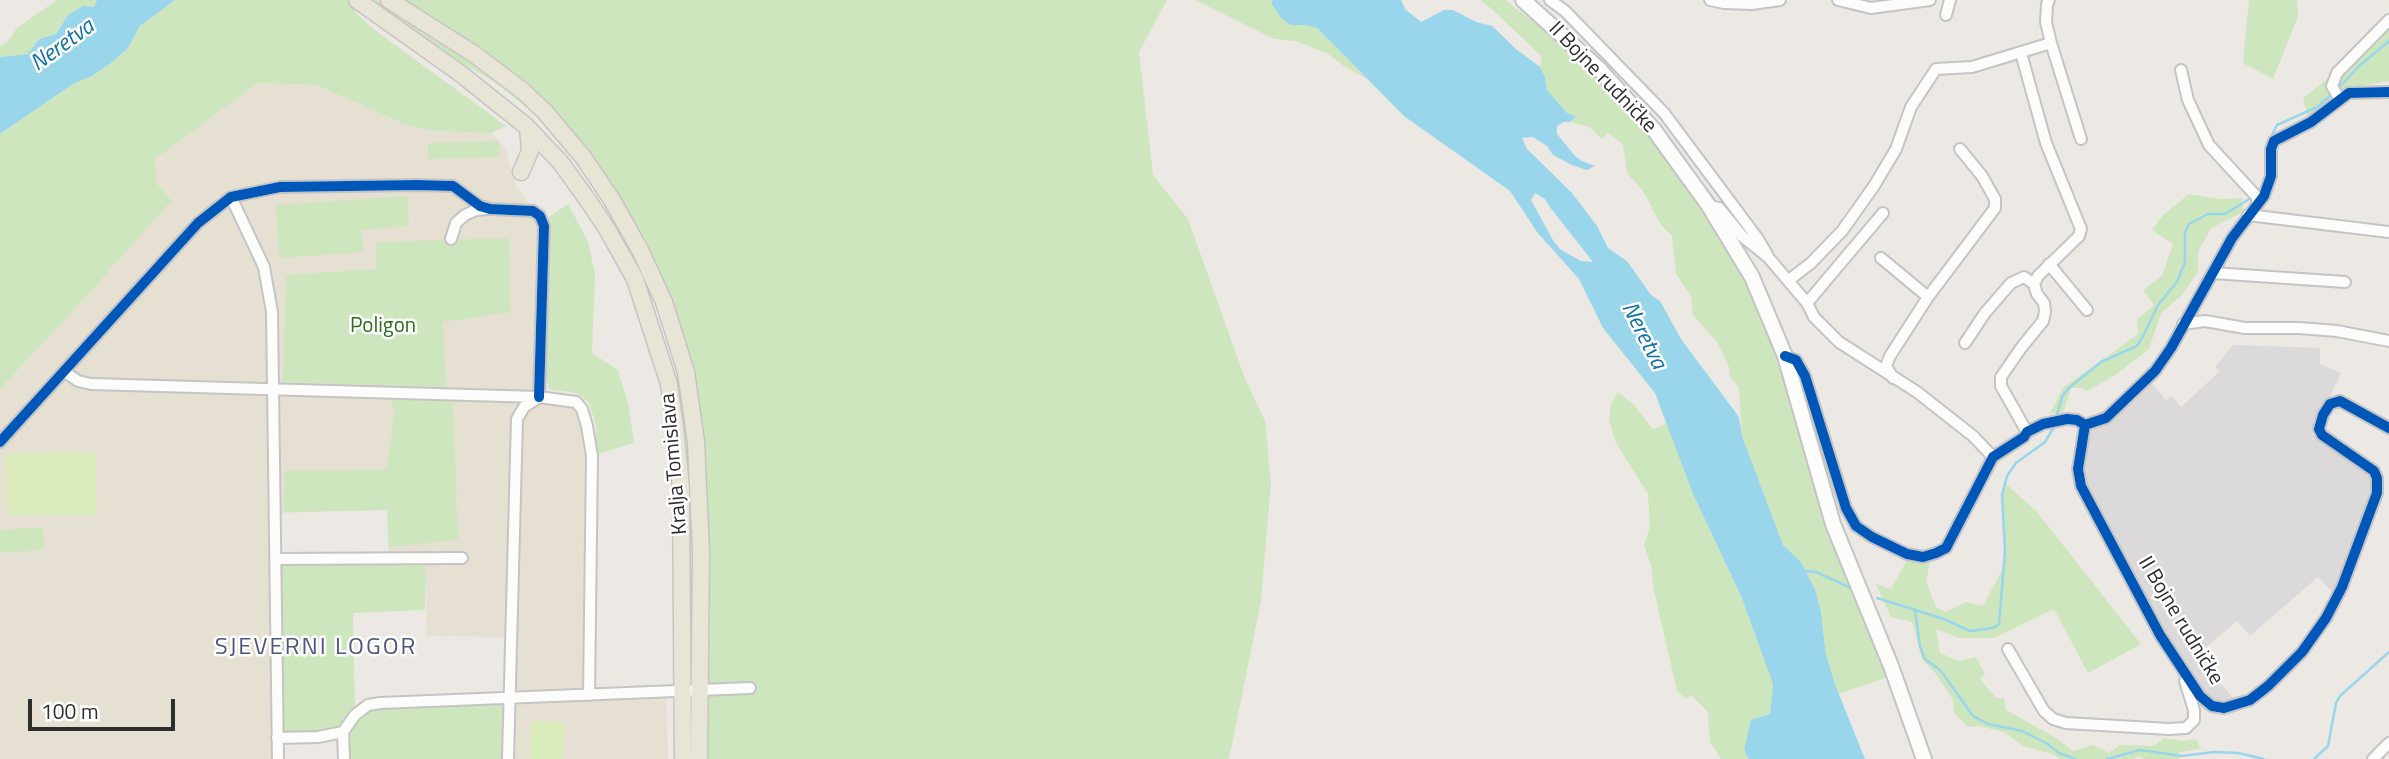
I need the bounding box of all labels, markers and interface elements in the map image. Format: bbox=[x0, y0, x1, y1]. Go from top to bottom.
water label: Neretva bbox=[26, 14, 100, 78]
street label: II Bojne rudničke bbox=[1543, 17, 1661, 139]
water label: Neretva bbox=[1614, 298, 1672, 374]
park label: Poligon bbox=[350, 314, 416, 340]
street label: Kralja Tomislava bbox=[656, 392, 694, 536]
street label: II Bojne rudničke bbox=[2132, 552, 2228, 690]
district label: SJEVERNI LOGOR bbox=[216, 634, 416, 662]
scale bar bbox=[32, 686, 178, 730]
text: 100 m bbox=[41, 695, 98, 727]

